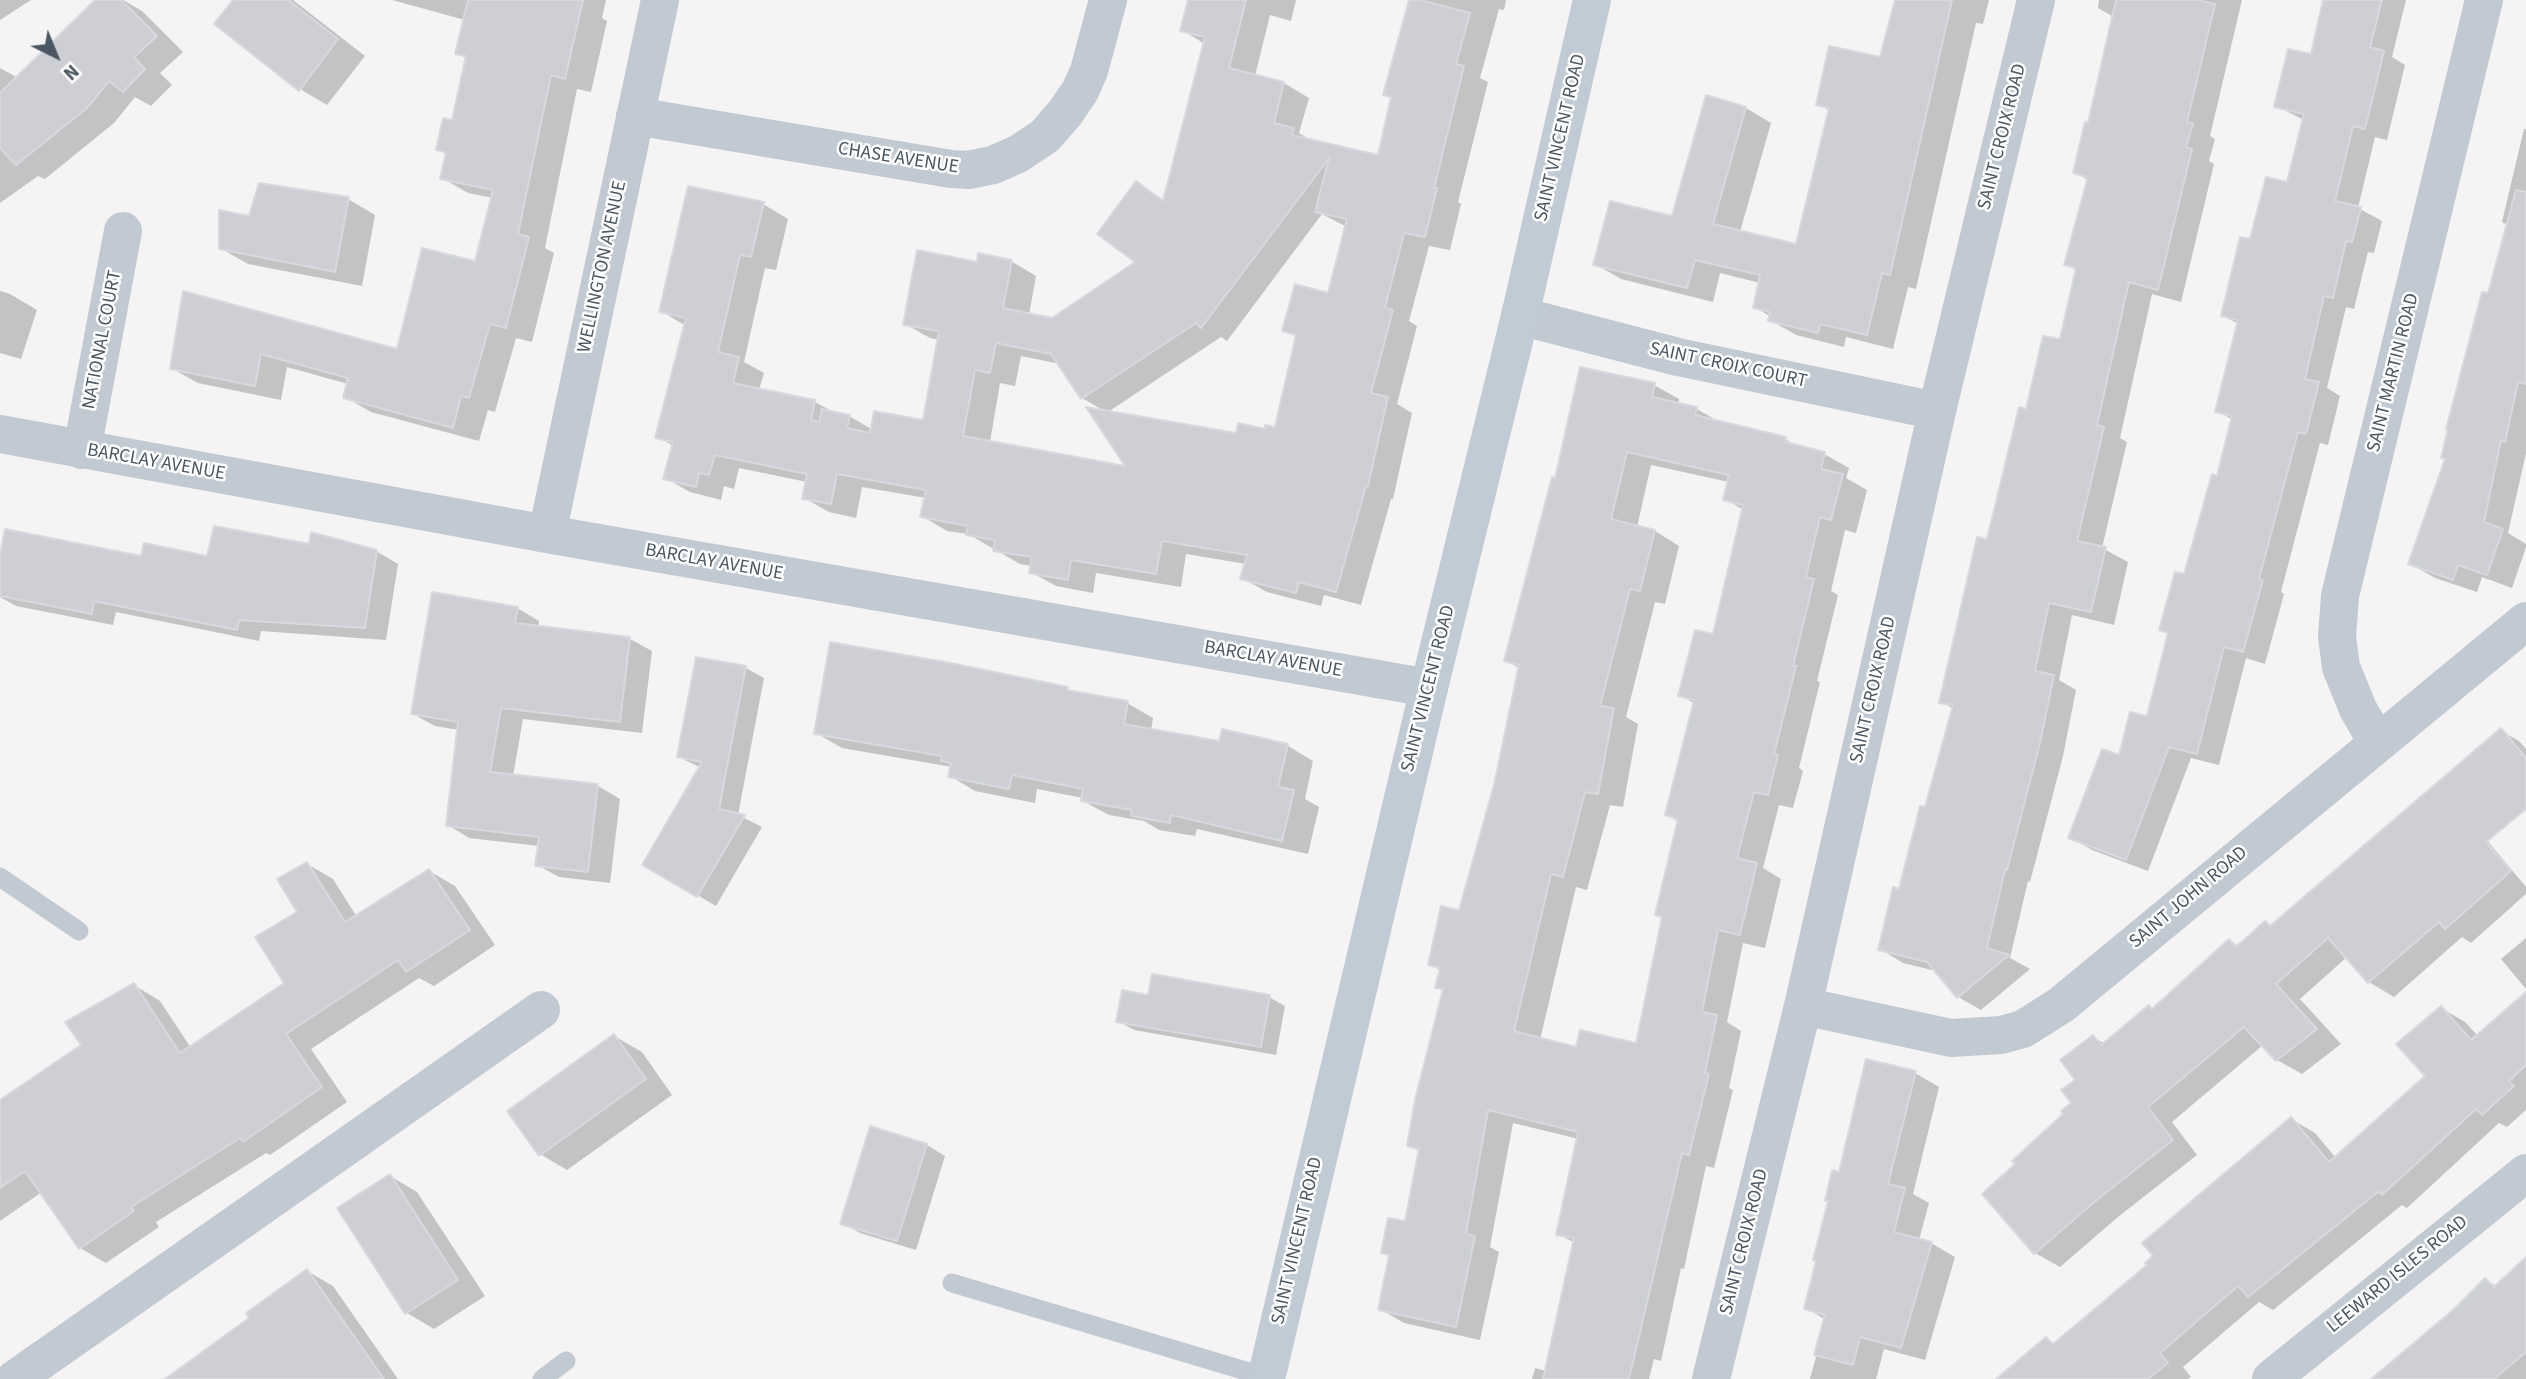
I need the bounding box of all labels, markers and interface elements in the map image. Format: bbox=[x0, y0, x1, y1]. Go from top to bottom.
north arrow bbox=[21, 21, 91, 91]
street label: SAINT VINCENT ROAD bbox=[1531, 52, 1591, 224]
text: N bbox=[57, 58, 84, 86]
street label: SAINT CROIX ROAD bbox=[1974, 62, 2032, 212]
street label: CHASE AVENUE bbox=[836, 138, 960, 180]
street label: WELLINGTON AVENUE bbox=[574, 179, 632, 355]
street label: NATIONAL COURT bbox=[78, 269, 128, 411]
street label: SAINT MARTIN ROAD bbox=[2363, 291, 2425, 455]
street label: SAINT CROIX COURT bbox=[1647, 338, 1809, 394]
street label: BARCLAY AVENUE bbox=[85, 440, 227, 486]
street label: BARCLAY AVENUE bbox=[643, 540, 785, 586]
street label: SAINT VINCENT ROAD bbox=[1397, 603, 1461, 775]
street label: SAINT CROIX ROAD bbox=[1846, 614, 1902, 766]
street label: BARCLAY AVENUE bbox=[1202, 637, 1344, 683]
street label: SAINT JOHN ROAD bbox=[2125, 842, 2253, 954]
street label: SAINT VINCENT ROAD bbox=[1268, 1155, 1328, 1327]
street label: SAINT CROIX ROAD bbox=[1716, 1167, 1774, 1317]
street label: LEEWARD ISLES ROAD bbox=[2323, 1211, 2473, 1339]

